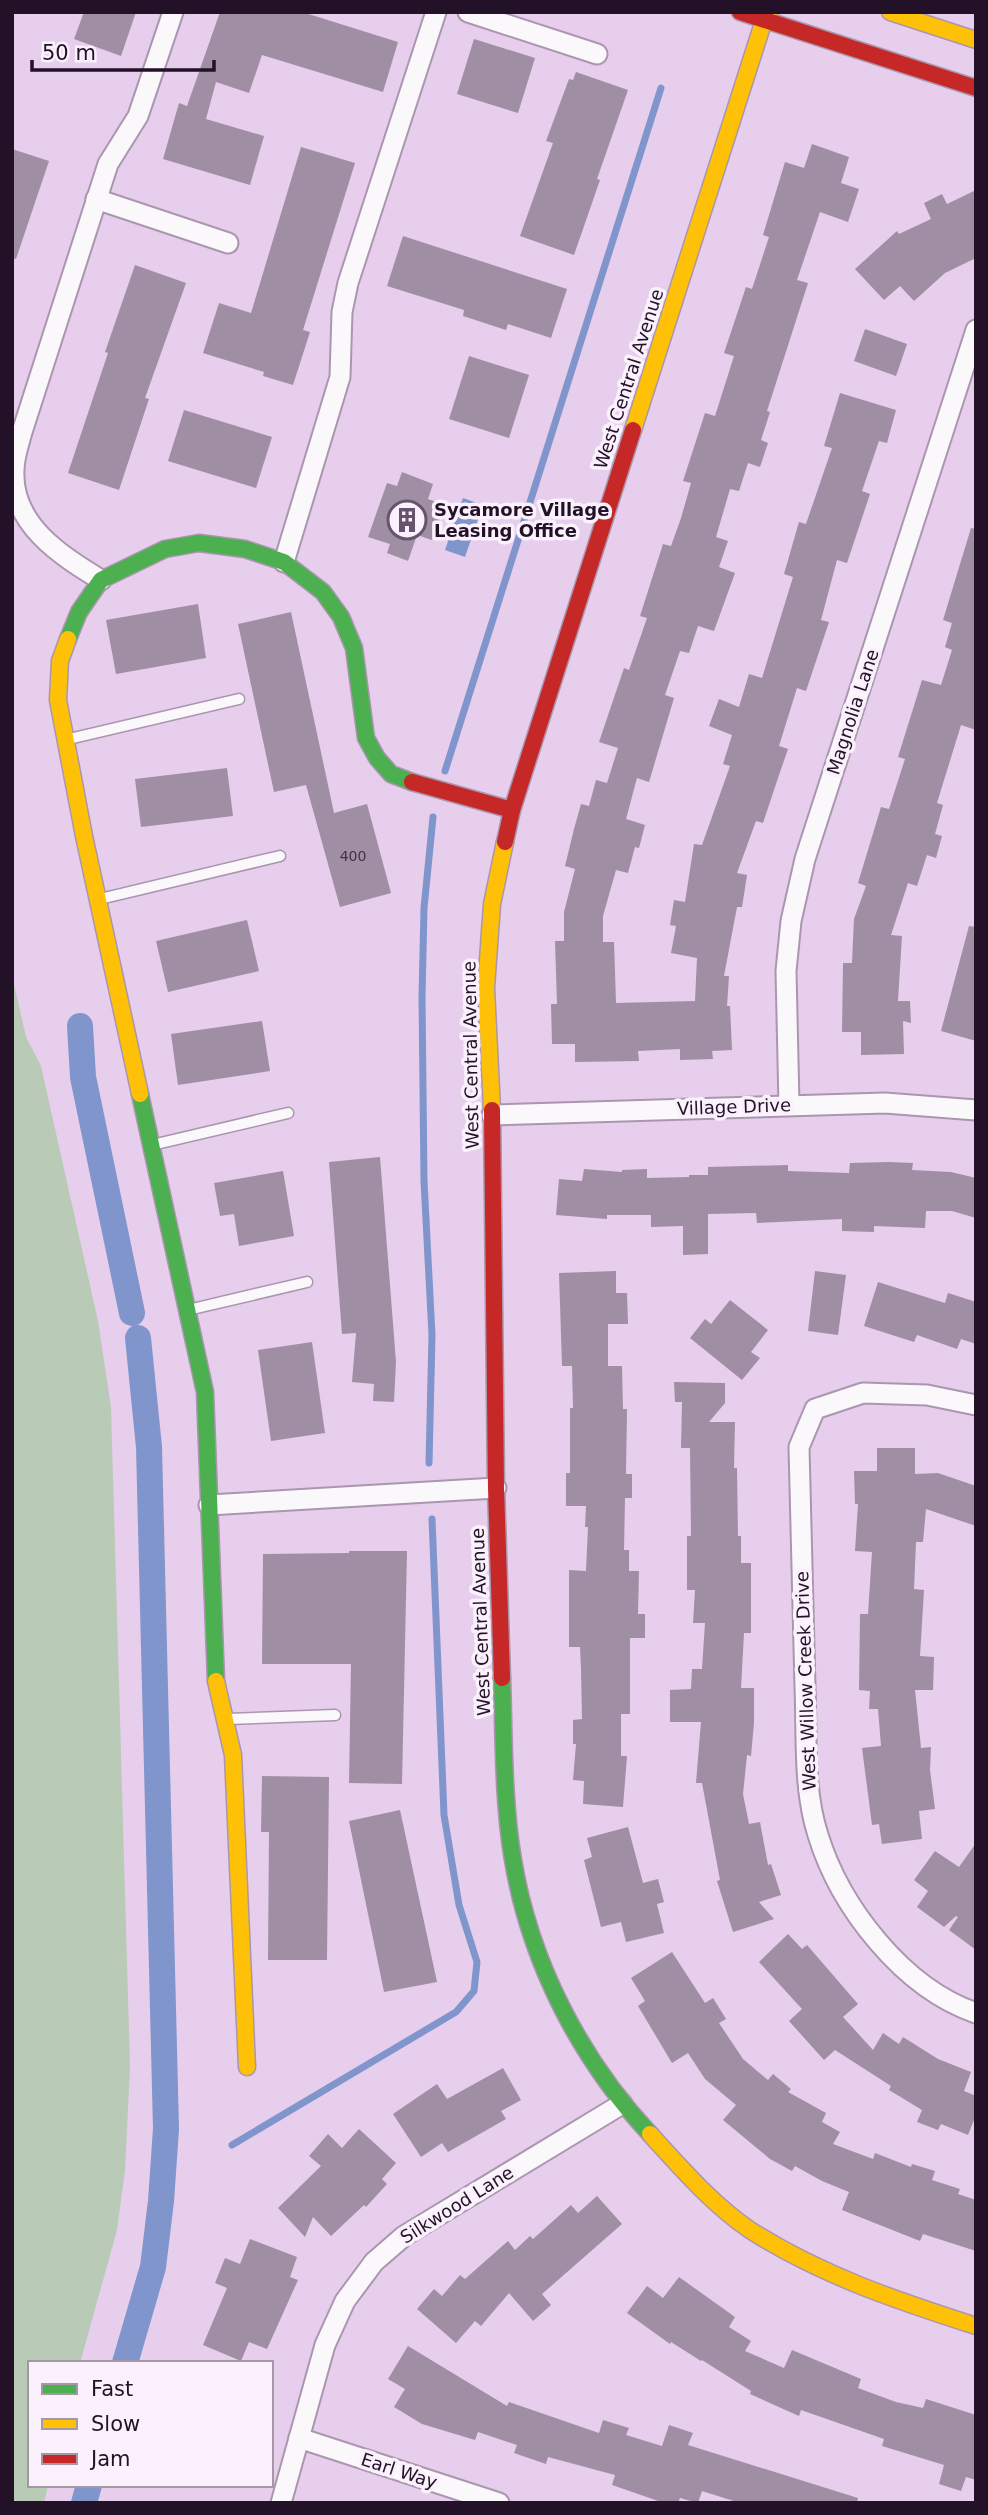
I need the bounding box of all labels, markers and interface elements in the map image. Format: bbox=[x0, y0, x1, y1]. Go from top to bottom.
scale bar bbox=[32, 28, 214, 72]
text: 50 m bbox=[42, 41, 96, 65]
street label: West Central Avenue bbox=[589, 286, 668, 472]
building icon: Sycamore Village Leasing Office bbox=[386, 499, 428, 541]
place label: Sycamore Village Leasing Office bbox=[434, 499, 609, 541]
street label: Magnolia Lane bbox=[822, 646, 883, 777]
house number: 400 bbox=[340, 848, 366, 864]
street label: West Central Avenue bbox=[458, 961, 483, 1149]
street label: Village Drive bbox=[677, 1094, 791, 1119]
street label: West Central Avenue bbox=[467, 1528, 494, 1716]
street label: West Willow Creek Drive bbox=[791, 1571, 820, 1791]
street label: Silkwood Lane bbox=[396, 2161, 517, 2248]
legend bbox=[28, 2361, 273, 2487]
text: Fast bbox=[91, 2377, 133, 2401]
text: Slow bbox=[91, 2412, 140, 2436]
text: Jam bbox=[89, 2447, 131, 2471]
street label: Earl Way bbox=[358, 2448, 440, 2493]

